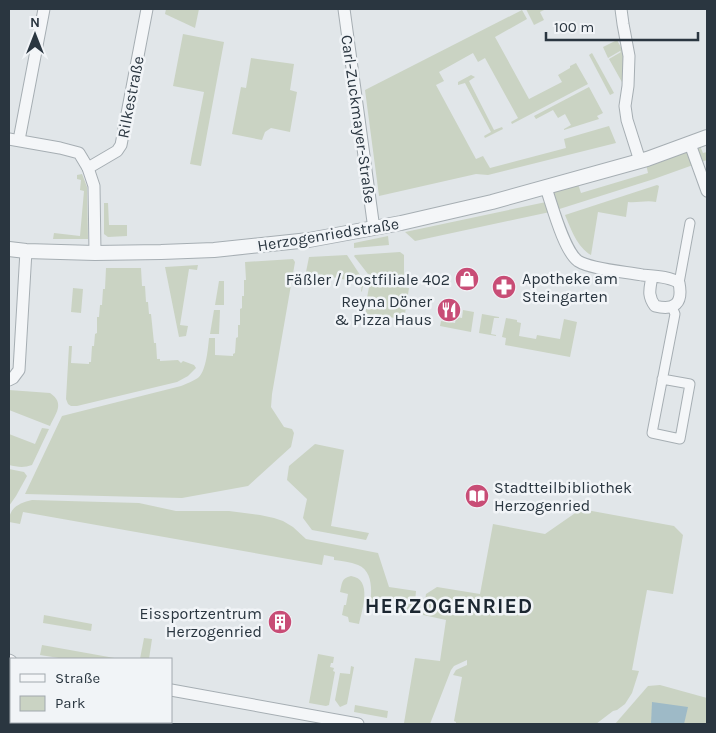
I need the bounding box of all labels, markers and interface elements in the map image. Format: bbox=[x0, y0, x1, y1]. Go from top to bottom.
north arrow bbox=[10, 10, 60, 60]
scale bar bbox=[546, 10, 698, 42]
text: N bbox=[30, 14, 40, 31]
text: 100 m bbox=[554, 18, 594, 36]
street label: Carl-Zuckmayer-Straße bbox=[337, 34, 380, 205]
street label: Rilkestraße bbox=[113, 54, 148, 140]
street label: Herzogenriedstraße bbox=[256, 214, 400, 255]
shop icon: Fäßler / Postfiliale 402 bbox=[454, 266, 480, 292]
place label: Apotheke am Steingarten bbox=[522, 269, 618, 306]
place label: Fäßler / Postfiliale 402 bbox=[286, 270, 450, 289]
pharmacy icon: Apotheke am Steingarten bbox=[491, 274, 517, 300]
place label: Reyna Döner & Pizza Haus bbox=[335, 292, 432, 329]
restaurant icon: Reyna Döner & Pizza Haus bbox=[436, 297, 462, 323]
place label: Stadtteilbibliothek Herzogenried bbox=[494, 478, 632, 515]
library icon: Stadtteilbibliothek Herzogenried bbox=[464, 483, 490, 509]
district label: HERZOGENRIED bbox=[365, 594, 533, 618]
place label: Eissportzentrum Herzogenried bbox=[140, 604, 262, 641]
building icon: Eissportzentrum Herzogenried bbox=[267, 609, 293, 635]
legend bbox=[10, 658, 172, 723]
text: Straße bbox=[55, 669, 100, 687]
text: Park bbox=[55, 694, 85, 712]

